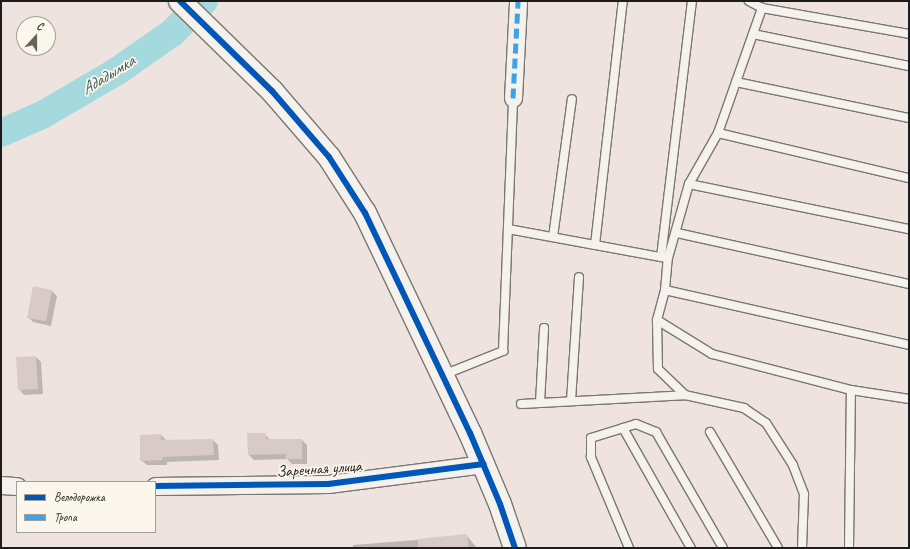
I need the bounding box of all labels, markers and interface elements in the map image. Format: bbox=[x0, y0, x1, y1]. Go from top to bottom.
north arrow bbox=[16, 16, 56, 56]
text: С bbox=[35, 18, 45, 33]
water label: Ададымка bbox=[78, 51, 138, 99]
street label: Заречная улица bbox=[275, 456, 363, 482]
legend bbox=[16, 481, 156, 533]
text: Велодорожка bbox=[54, 489, 105, 505]
text: Тропа bbox=[54, 509, 77, 525]

